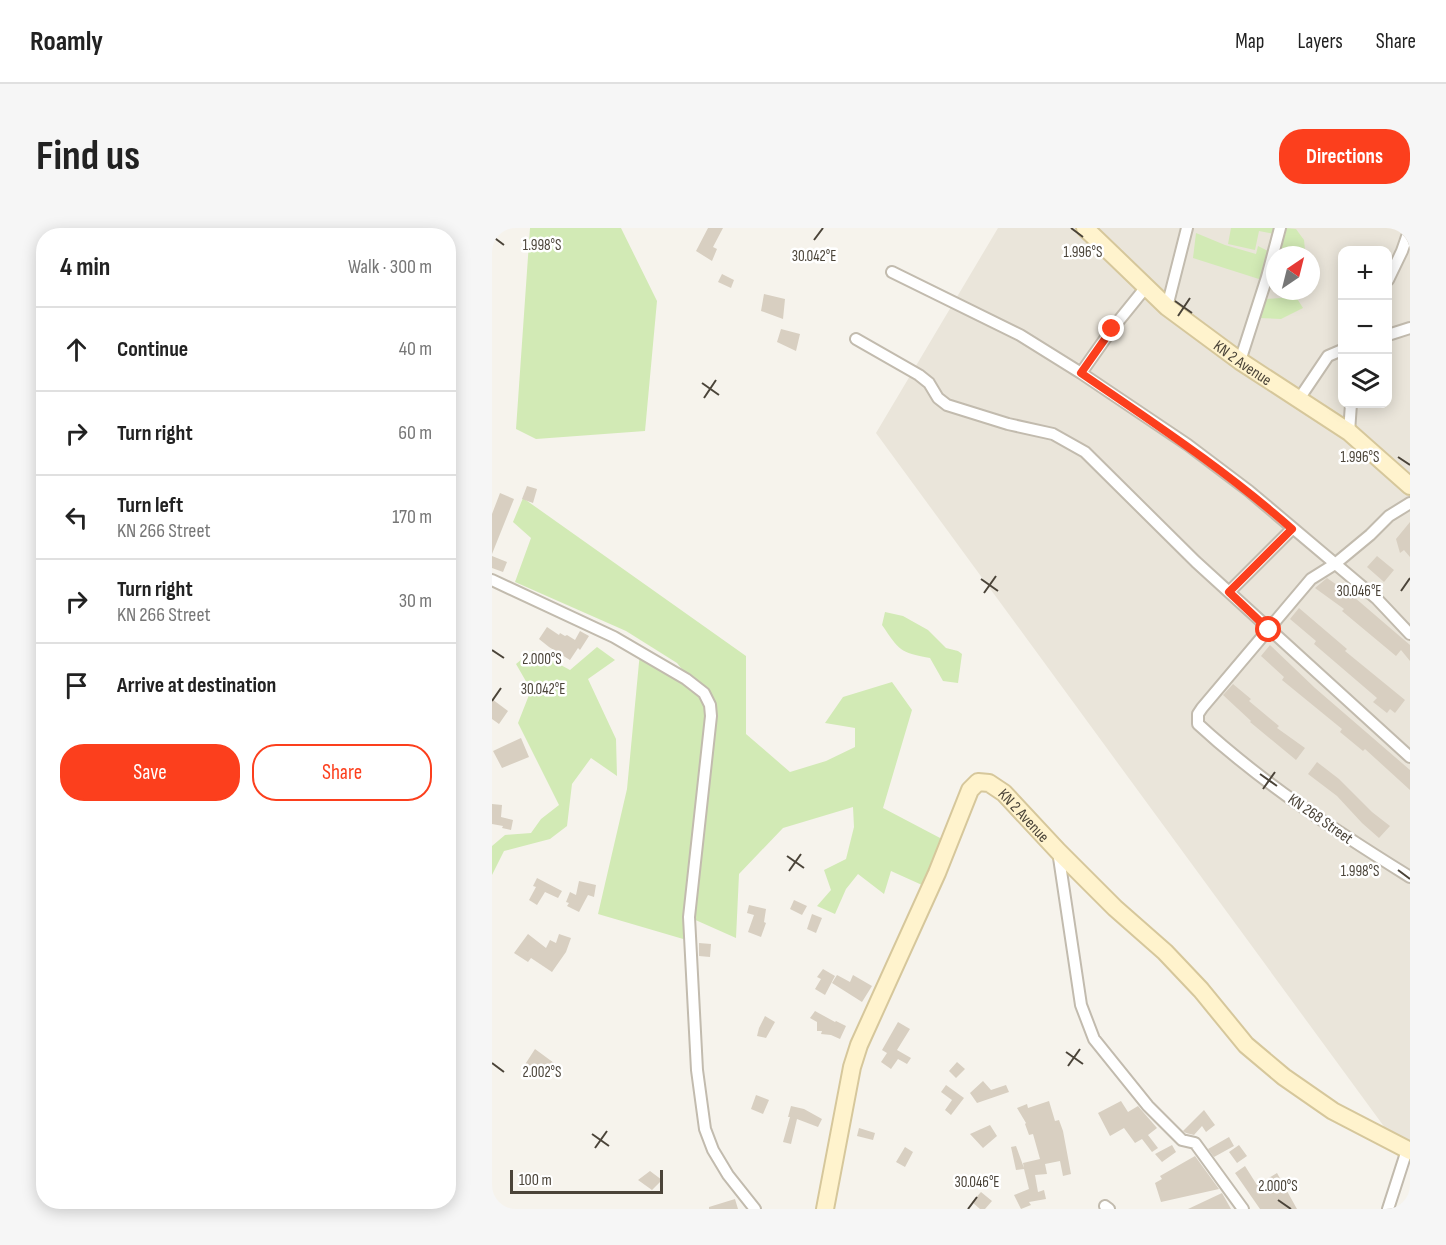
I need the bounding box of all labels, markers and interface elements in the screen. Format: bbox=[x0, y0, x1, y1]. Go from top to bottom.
text: Roamly bbox=[30, 25, 103, 58]
text: Map bbox=[1235, 29, 1264, 54]
text: Layers bbox=[1297, 29, 1343, 54]
text: Share bbox=[1376, 29, 1416, 54]
button: Directions bbox=[1279, 129, 1410, 184]
text: Find us bbox=[36, 131, 140, 182]
text: 1.998°S bbox=[523, 236, 561, 255]
text: 1.996°S bbox=[1064, 243, 1102, 262]
north arrow bbox=[1266, 246, 1320, 300]
map controls bbox=[1338, 246, 1392, 408]
button: + bbox=[1338, 246, 1392, 300]
text: 30.042°E bbox=[792, 247, 836, 266]
text: 4 min bbox=[60, 252, 110, 283]
text: Walk · 300 m bbox=[348, 255, 432, 279]
button: − bbox=[1338, 300, 1392, 354]
route end bbox=[1098, 315, 1124, 341]
icon: ahead bbox=[60, 333, 93, 366]
text: Continue bbox=[117, 336, 188, 363]
text: 40 m bbox=[399, 337, 432, 361]
street label: KN 2 Avenue bbox=[1210, 337, 1275, 390]
button: layers bbox=[1338, 354, 1392, 408]
icon: right bbox=[60, 417, 93, 450]
text: Turn right bbox=[117, 420, 193, 447]
text: 60 m bbox=[398, 421, 432, 445]
text: 1.996°S bbox=[1341, 448, 1379, 467]
text: Turn left bbox=[117, 492, 183, 519]
icon: left bbox=[60, 501, 93, 534]
text: 170 m bbox=[392, 505, 432, 529]
text: KN 266 Street bbox=[117, 519, 210, 543]
text: Turn right bbox=[117, 576, 193, 603]
text: 30.046°E bbox=[1336, 582, 1382, 601]
icon: right bbox=[60, 585, 93, 618]
text: 30 m bbox=[399, 589, 432, 613]
text: KN 266 Street bbox=[117, 603, 210, 627]
route start bbox=[1255, 616, 1281, 642]
text: 2.000°S bbox=[522, 650, 562, 669]
icon: arrive bbox=[60, 669, 93, 702]
text: Arrive at destination bbox=[117, 672, 276, 699]
text: 30.042°E bbox=[521, 680, 565, 699]
button: Save bbox=[60, 744, 240, 801]
button: Share bbox=[252, 744, 432, 801]
street label: KN 2 Avenue bbox=[994, 785, 1053, 847]
street label: KN 268 Street bbox=[1284, 790, 1356, 849]
text: 1.998°S bbox=[1341, 862, 1379, 881]
text: 2.002°S bbox=[522, 1063, 562, 1082]
scale bar bbox=[510, 1167, 663, 1194]
text: 100 m bbox=[519, 1171, 552, 1190]
text: 30.046°E bbox=[954, 1173, 1000, 1192]
text: 2.000°S bbox=[1258, 1177, 1298, 1196]

